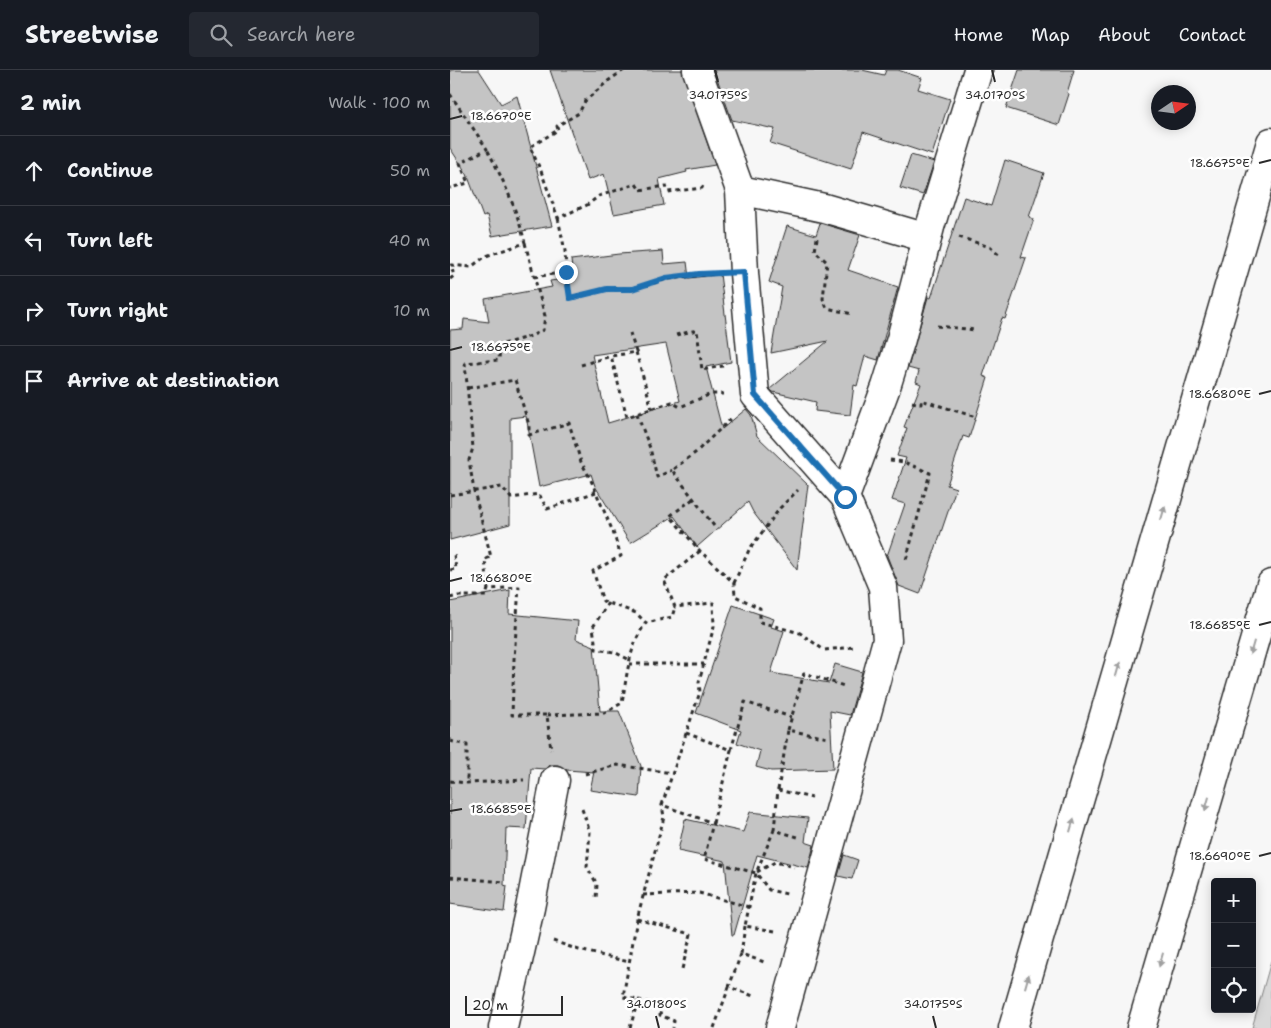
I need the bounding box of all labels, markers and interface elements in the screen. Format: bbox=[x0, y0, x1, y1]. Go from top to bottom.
search box bbox=[189, 12, 539, 57]
text: Streetwise bbox=[25, 19, 159, 51]
icon: search bbox=[207, 21, 235, 49]
text: Search here bbox=[247, 22, 356, 47]
text: Home bbox=[954, 23, 1003, 47]
text: Map bbox=[1031, 23, 1070, 47]
text: About bbox=[1098, 23, 1151, 47]
text: Contact bbox=[1179, 23, 1246, 47]
north arrow bbox=[1151, 85, 1196, 130]
text: 34.0175°S bbox=[688, 87, 748, 103]
text: 34.0170°S bbox=[965, 87, 1025, 103]
text: 2 min bbox=[20, 89, 81, 117]
text: Walk · 100 m bbox=[328, 92, 430, 113]
text: 18.6670°E bbox=[471, 108, 531, 124]
text: 18.6675°E bbox=[1190, 155, 1250, 171]
icon: ahead bbox=[20, 157, 48, 185]
text: Continue bbox=[67, 158, 153, 183]
text: 50 m bbox=[390, 160, 430, 181]
icon: left bbox=[20, 227, 48, 255]
text: Turn left bbox=[67, 228, 153, 253]
text: 40 m bbox=[388, 230, 430, 251]
route end bbox=[555, 261, 578, 284]
icon: right bbox=[20, 297, 48, 325]
text: Turn right bbox=[67, 298, 168, 323]
text: 10 m bbox=[393, 300, 430, 321]
text: 18.6675°E bbox=[471, 339, 531, 355]
icon: arrive bbox=[20, 367, 48, 395]
text: Arrive at destination bbox=[67, 368, 279, 393]
text: 18.6680°E bbox=[1189, 386, 1251, 402]
route start bbox=[834, 486, 857, 509]
one-way arrow bbox=[1159, 505, 1167, 521]
text: 18.6680°E bbox=[470, 570, 532, 586]
text: 18.6685°E bbox=[1190, 617, 1250, 633]
one-way arrow bbox=[1248, 640, 1256, 655]
one-way arrow bbox=[1114, 661, 1122, 676]
one-way arrow bbox=[1202, 796, 1210, 811]
text: 18.6685°E bbox=[471, 801, 531, 817]
one-way arrow bbox=[1069, 818, 1077, 833]
text: 18.6690°E bbox=[1189, 848, 1251, 864]
map controls bbox=[1211, 878, 1256, 1013]
button: + bbox=[1211, 878, 1256, 923]
button: − bbox=[1211, 923, 1256, 968]
one-way arrow bbox=[1156, 952, 1164, 967]
button: locate bbox=[1211, 968, 1256, 1013]
one-way arrow bbox=[1023, 974, 1031, 989]
scale bar bbox=[465, 993, 562, 1016]
text: 20 m bbox=[472, 996, 508, 1014]
text: 34.0180°S bbox=[626, 996, 687, 1012]
text: 34.0175°S bbox=[903, 996, 963, 1012]

